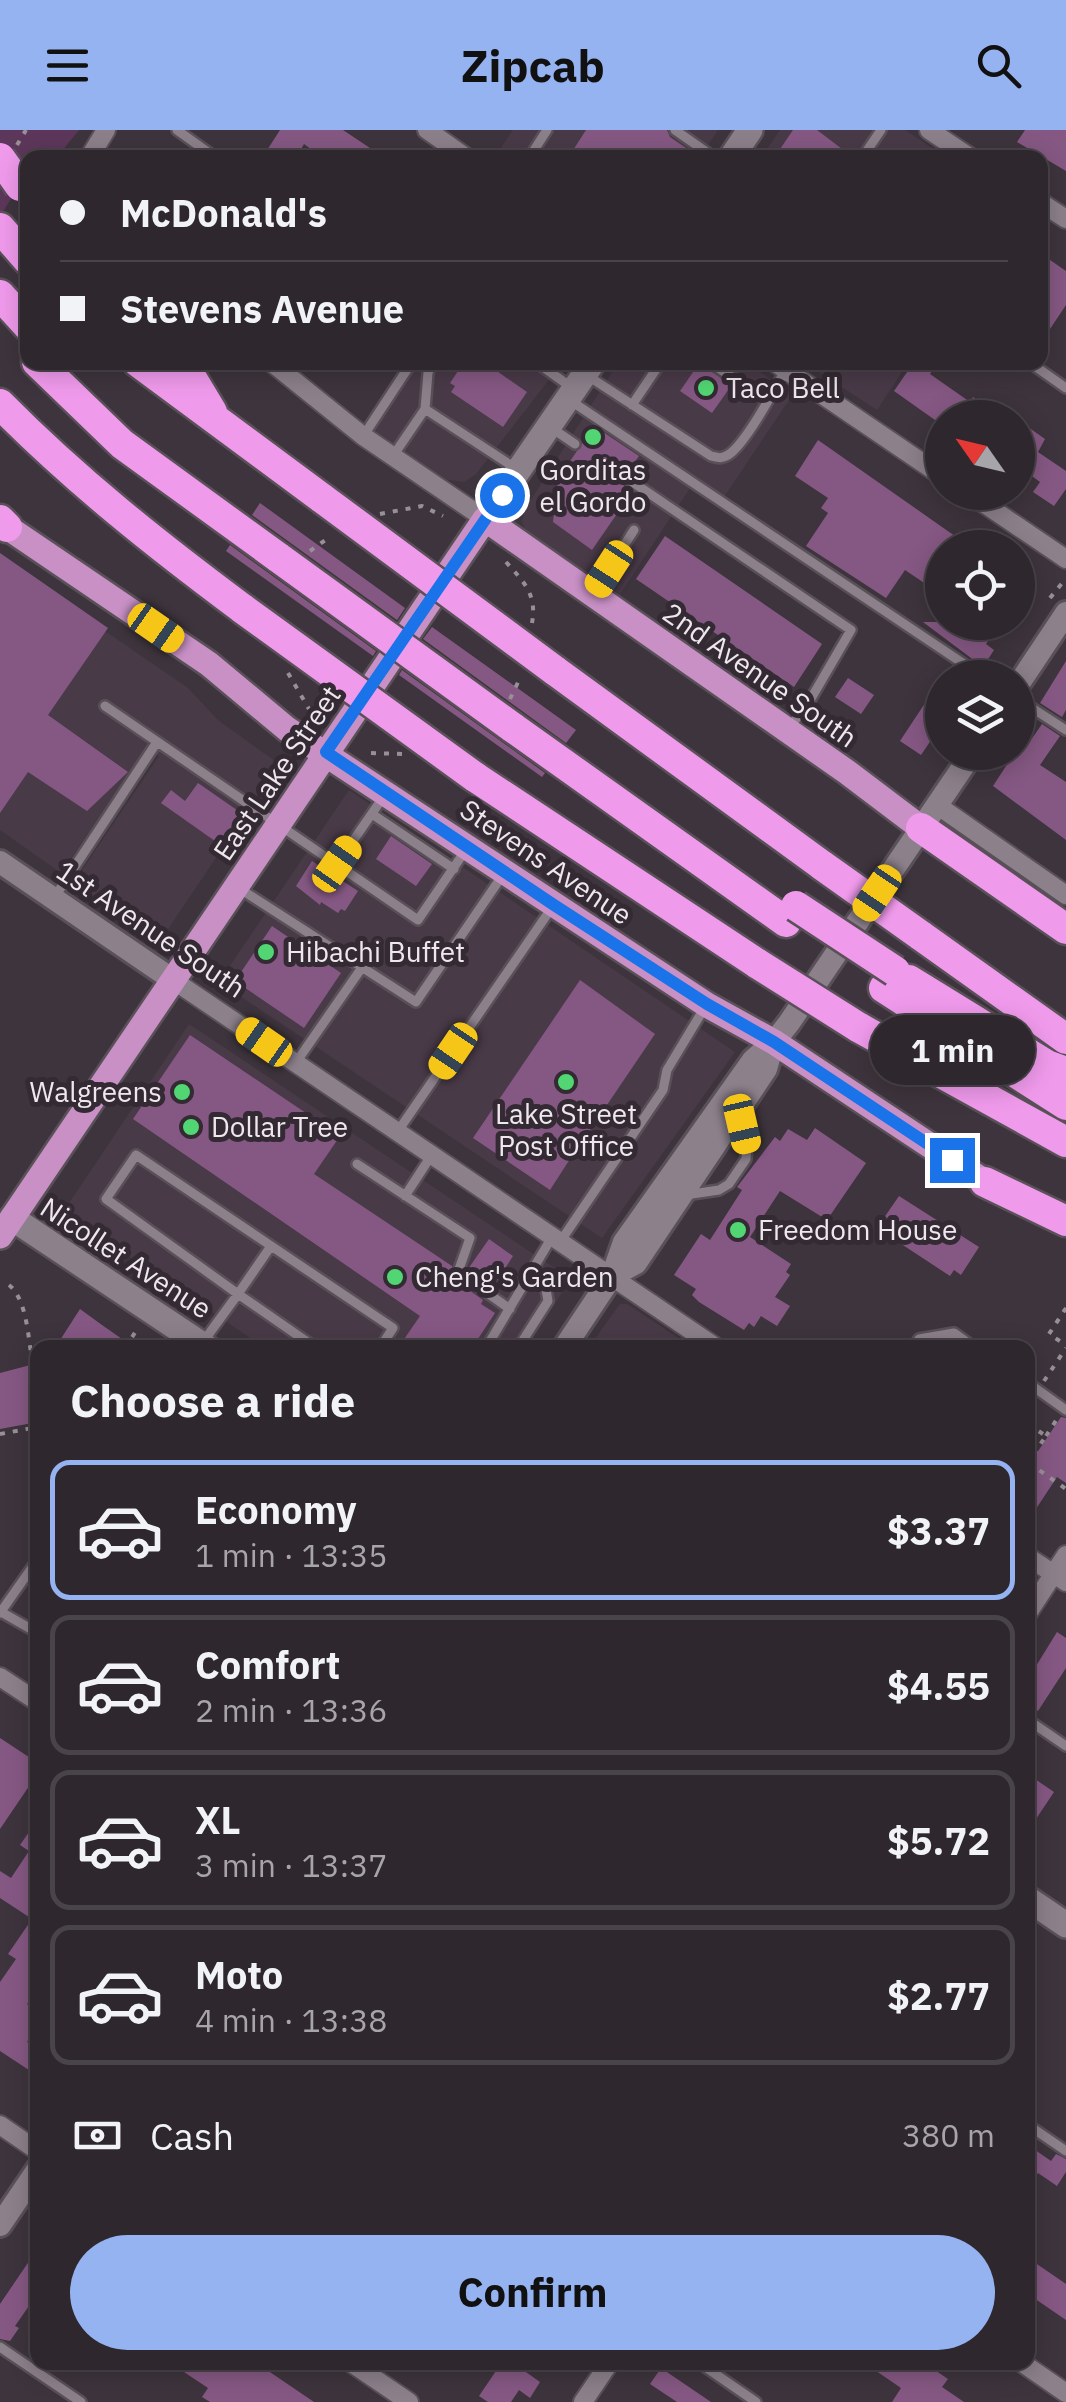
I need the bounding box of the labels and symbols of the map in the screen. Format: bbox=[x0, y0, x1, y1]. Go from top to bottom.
place label: Taco Bell bbox=[726, 369, 840, 406]
marker: Taco Bell bbox=[695, 377, 717, 399]
north arrow bbox=[925, 400, 1035, 510]
marker: Gorditas el Gordo bbox=[582, 426, 604, 448]
place label: Gorditas el Gordo bbox=[540, 451, 646, 520]
route start bbox=[480, 473, 525, 518]
car bbox=[580, 536, 638, 602]
street label: 2nd Avenue South bbox=[656, 594, 865, 755]
car bbox=[123, 599, 189, 657]
street label: East Lake Street bbox=[204, 678, 349, 867]
street label: Stevens Avenue bbox=[453, 790, 639, 933]
car bbox=[308, 831, 366, 897]
street label: 1st Avenue South bbox=[50, 852, 253, 1006]
car bbox=[848, 860, 906, 926]
place label: Hibachi Buffet bbox=[286, 933, 465, 970]
marker: Hibachi Buffet bbox=[255, 941, 277, 963]
car bbox=[231, 1013, 297, 1071]
callout: 1 min bbox=[870, 1015, 1034, 1085]
car bbox=[424, 1018, 482, 1084]
marker: Lake Street Post Office bbox=[555, 1071, 577, 1093]
place label: Walgreens bbox=[30, 1073, 162, 1110]
marker: Walgreens bbox=[171, 1081, 193, 1103]
car bbox=[721, 1091, 763, 1157]
place label: Lake Street Post Office bbox=[495, 1095, 637, 1164]
place label: Dollar Tree bbox=[211, 1108, 348, 1145]
marker: Dollar Tree bbox=[180, 1116, 202, 1138]
route end bbox=[930, 1138, 975, 1183]
street label: Nicollet Avenue bbox=[34, 1188, 219, 1327]
place label: Freedom House bbox=[758, 1211, 957, 1248]
marker: Freedom House bbox=[727, 1219, 749, 1241]
place label: Cheng's Garden bbox=[415, 1258, 614, 1295]
marker: Cheng's Garden bbox=[384, 1266, 406, 1288]

